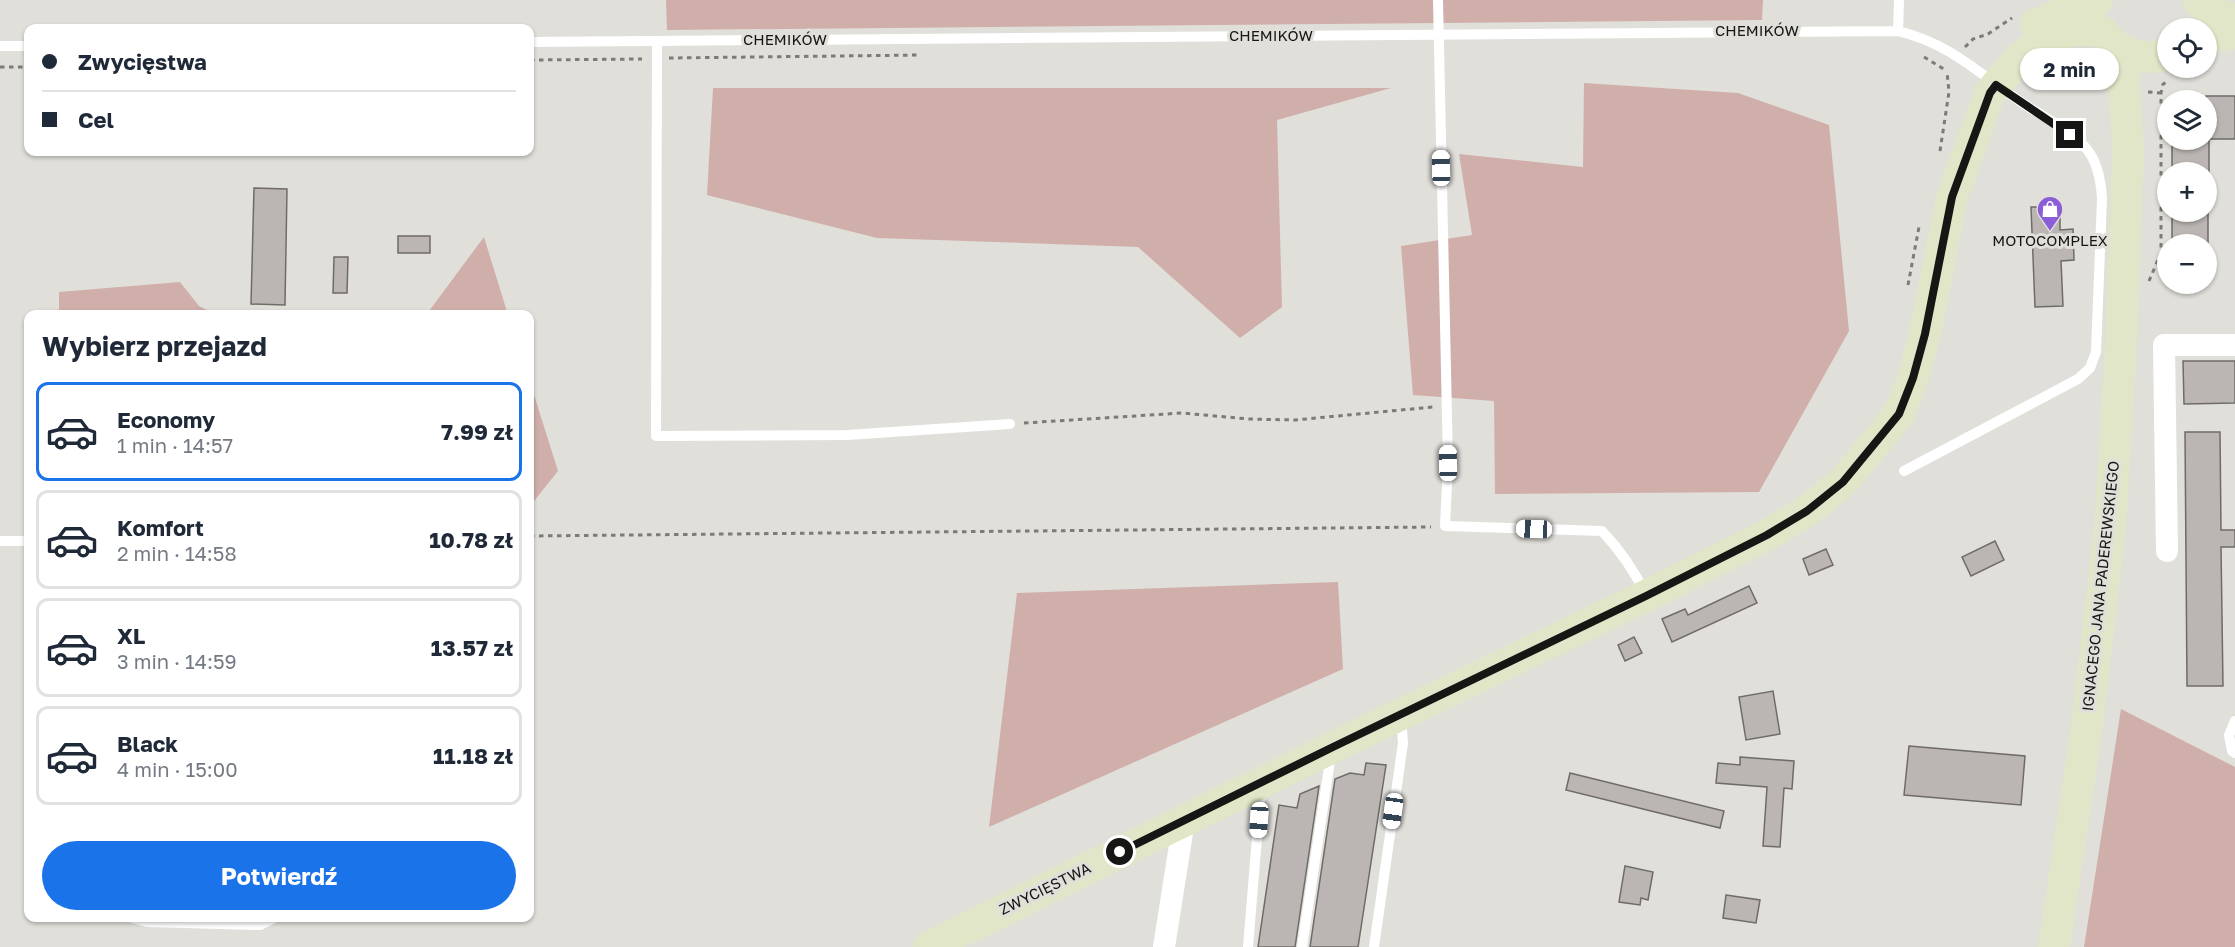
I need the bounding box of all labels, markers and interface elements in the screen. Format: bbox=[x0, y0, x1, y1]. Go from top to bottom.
map controls bbox=[2157, 18, 2217, 294]
button: locate bbox=[2157, 18, 2217, 78]
street label: CHEMIKÓW bbox=[1715, 21, 1799, 39]
street label: CHEMIKÓW bbox=[1229, 26, 1313, 44]
street label: CHEMIKÓW bbox=[743, 30, 827, 48]
text: Zwycięstwa bbox=[78, 48, 207, 75]
callout: 2 min bbox=[2020, 48, 2120, 90]
text: 2 min bbox=[2043, 57, 2096, 81]
button: layers bbox=[2157, 90, 2217, 150]
text: Cel bbox=[78, 106, 114, 133]
route end bbox=[2056, 121, 2083, 148]
car bbox=[1432, 150, 1450, 186]
button: + bbox=[2157, 162, 2217, 222]
shop icon: MOTOCOMPLEX bbox=[2035, 194, 2065, 232]
place label: MOTOCOMPLEX bbox=[1992, 231, 2108, 249]
button: − bbox=[2157, 234, 2217, 294]
text: Wybierz przejazd bbox=[42, 330, 267, 362]
icon: car bbox=[45, 405, 99, 459]
text: Economy bbox=[117, 406, 215, 433]
text: 7.99 zł bbox=[441, 418, 513, 445]
text: 1 min · 14:57 bbox=[117, 433, 233, 457]
car bbox=[1439, 445, 1457, 481]
street label: IGNACEGO JANA PADEREWSKIEGO bbox=[2078, 460, 2122, 712]
icon: car bbox=[45, 513, 99, 567]
text: Komfort bbox=[117, 514, 204, 541]
car bbox=[1516, 519, 1552, 539]
text: 10.78 zł bbox=[429, 526, 513, 553]
text: 2 min · 14:58 bbox=[117, 541, 237, 565]
icon: car bbox=[45, 621, 99, 675]
text: XL bbox=[117, 622, 145, 649]
text: 13.57 zł bbox=[431, 634, 513, 661]
text: 3 min · 14:59 bbox=[117, 649, 237, 673]
icon: car bbox=[45, 729, 99, 783]
text: Black bbox=[117, 730, 178, 757]
text: 11.18 zł bbox=[433, 742, 513, 769]
text: 4 min · 15:00 bbox=[117, 757, 238, 781]
car bbox=[1382, 792, 1404, 830]
car bbox=[1249, 801, 1269, 839]
route start bbox=[1106, 838, 1133, 865]
button: Potwierdź bbox=[42, 841, 516, 910]
street label: ZWYCIĘSTWA bbox=[996, 858, 1093, 918]

